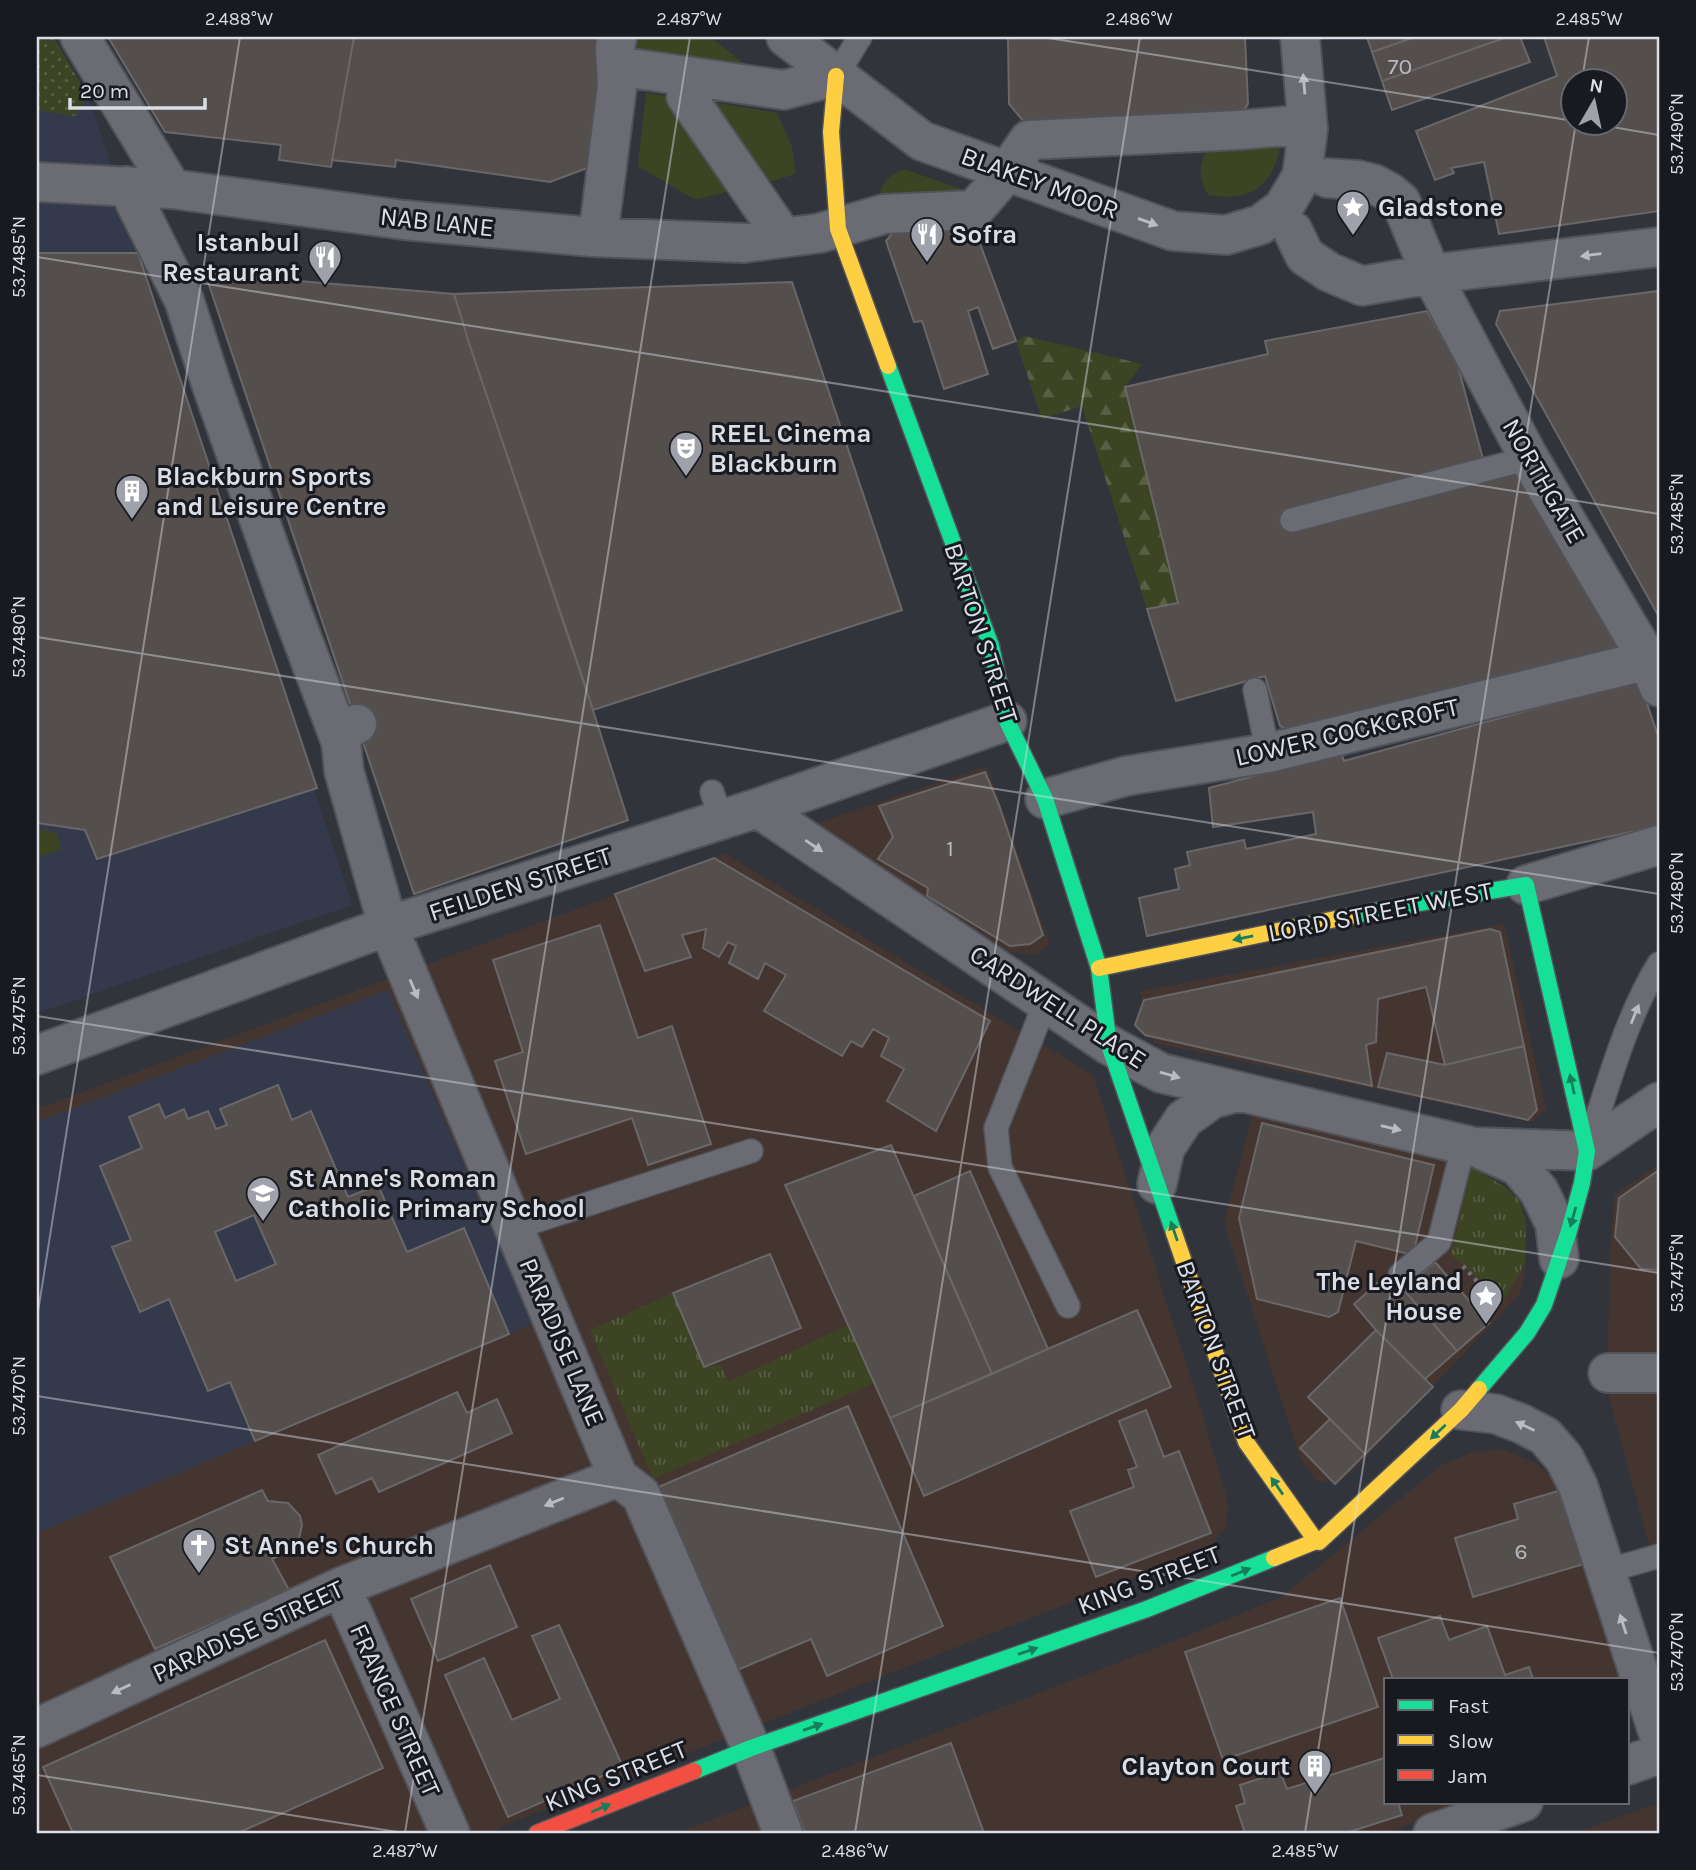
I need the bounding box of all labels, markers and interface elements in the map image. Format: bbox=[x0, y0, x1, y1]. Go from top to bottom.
text: 2.488°W bbox=[205, 8, 273, 30]
text: 2.487°W bbox=[656, 8, 722, 30]
text: 2.486°W bbox=[1105, 8, 1173, 30]
text: 2.485°W bbox=[1555, 8, 1623, 30]
house number: 70 bbox=[1388, 53, 1412, 80]
scale bar bbox=[70, 66, 205, 110]
north arrow bbox=[1560, 66, 1630, 136]
one-way arrow bbox=[1298, 73, 1309, 95]
text: N bbox=[1588, 74, 1605, 98]
text: 20 m bbox=[80, 79, 129, 103]
text: 53.7490°N bbox=[1666, 93, 1688, 175]
street label: BLAKEY MOOR bbox=[957, 140, 1123, 226]
place icon: Gladstone bbox=[1334, 188, 1372, 237]
place label: Gladstone bbox=[1378, 192, 1503, 223]
street label: NAB LANE bbox=[378, 201, 496, 243]
restaurant icon: Sofra bbox=[908, 215, 946, 264]
text: 53.7485°N bbox=[8, 216, 30, 298]
one-way arrow bbox=[1137, 217, 1158, 228]
place label: Sofra bbox=[951, 219, 1017, 250]
place label: Istanbul Restaurant bbox=[162, 227, 300, 288]
restaurant icon: Istanbul Restaurant bbox=[306, 238, 344, 287]
one-way arrow bbox=[1580, 250, 1602, 261]
street label: NORTHGATE bbox=[1496, 413, 1592, 549]
place label: REEL Cinema Blackburn bbox=[710, 418, 872, 479]
theatre icon: REEL Cinema Blackburn bbox=[667, 429, 705, 478]
place label: Blackburn Sports and Leisure Centre bbox=[156, 461, 386, 522]
building icon: Blackburn Sports and Leisure Centre bbox=[113, 472, 151, 521]
text: 53.7485°N bbox=[1666, 473, 1688, 555]
street label: BARTON STREET bbox=[937, 539, 1025, 727]
text: 53.7480°N bbox=[8, 596, 30, 678]
street label: LOWER COCKCROFT bbox=[1232, 691, 1462, 773]
house number: 1 bbox=[946, 835, 954, 862]
street label: FEILDEN STREET bbox=[425, 840, 615, 928]
one-way arrow bbox=[805, 840, 824, 853]
text: 53.7480°N bbox=[1666, 852, 1688, 934]
street label: LORD STREET WEST bbox=[1265, 875, 1495, 949]
one-way arrow bbox=[1232, 933, 1254, 944]
street label: CARDWELL PLACE bbox=[964, 938, 1152, 1076]
text: 53.7475°N bbox=[8, 976, 30, 1056]
one-way arrow bbox=[409, 979, 420, 1000]
one-way arrow bbox=[1629, 1004, 1640, 1025]
one-way arrow bbox=[1160, 1071, 1181, 1081]
one-way arrow bbox=[1566, 1073, 1577, 1095]
one-way arrow bbox=[1380, 1122, 1402, 1133]
place label: St Anne's Roman Catholic Primary School bbox=[288, 1163, 585, 1224]
school or university icon: St Anne's Roman Catholic Primary School bbox=[244, 1174, 282, 1223]
one-way arrow bbox=[1567, 1207, 1577, 1228]
one-way arrow bbox=[1168, 1221, 1179, 1242]
text: 53.7475°N bbox=[1666, 1233, 1688, 1313]
street label: PARADISE LANE bbox=[513, 1253, 611, 1431]
street label: BARTON STREET bbox=[1169, 1257, 1263, 1443]
place label: The Leyland House bbox=[1317, 1266, 1462, 1327]
place icon: The Leyland House bbox=[1467, 1277, 1505, 1326]
text: 53.7470°N bbox=[8, 1356, 30, 1436]
one-way arrow bbox=[1515, 1421, 1535, 1432]
one-way arrow bbox=[1429, 1424, 1447, 1440]
one-way arrow bbox=[1270, 1477, 1284, 1495]
one-way arrow bbox=[544, 1497, 565, 1508]
church icon: St Anne's Church bbox=[180, 1526, 218, 1575]
place label: St Anne's Church bbox=[224, 1530, 434, 1561]
house number: 6 bbox=[1514, 1538, 1528, 1565]
street label: KING STREET bbox=[1073, 1539, 1225, 1621]
one-way arrow bbox=[1231, 1566, 1252, 1577]
street label: PARADISE STREET bbox=[148, 1573, 348, 1689]
text: 53.7470°N bbox=[1666, 1612, 1688, 1692]
one-way arrow bbox=[1618, 1613, 1628, 1634]
street label: FRANCE STREET bbox=[343, 1619, 447, 1801]
one-way arrow bbox=[1017, 1645, 1038, 1656]
legend bbox=[1384, 1678, 1630, 1804]
one-way arrow bbox=[110, 1684, 131, 1695]
text: Fast bbox=[1448, 1694, 1489, 1718]
one-way arrow bbox=[803, 1721, 824, 1732]
text: Slow bbox=[1448, 1729, 1493, 1753]
street label: KING STREET bbox=[540, 1733, 692, 1819]
text: 53.7465°N bbox=[8, 1734, 30, 1816]
building icon: Clayton Court bbox=[1296, 1747, 1334, 1796]
place label: Clayton Court bbox=[1122, 1751, 1290, 1782]
text: Jam bbox=[1448, 1764, 1488, 1788]
one-way arrow bbox=[590, 1802, 611, 1813]
text: 2.487°W bbox=[372, 1840, 438, 1862]
text: 2.486°W bbox=[821, 1840, 889, 1862]
text: 2.485°W bbox=[1271, 1840, 1339, 1862]

